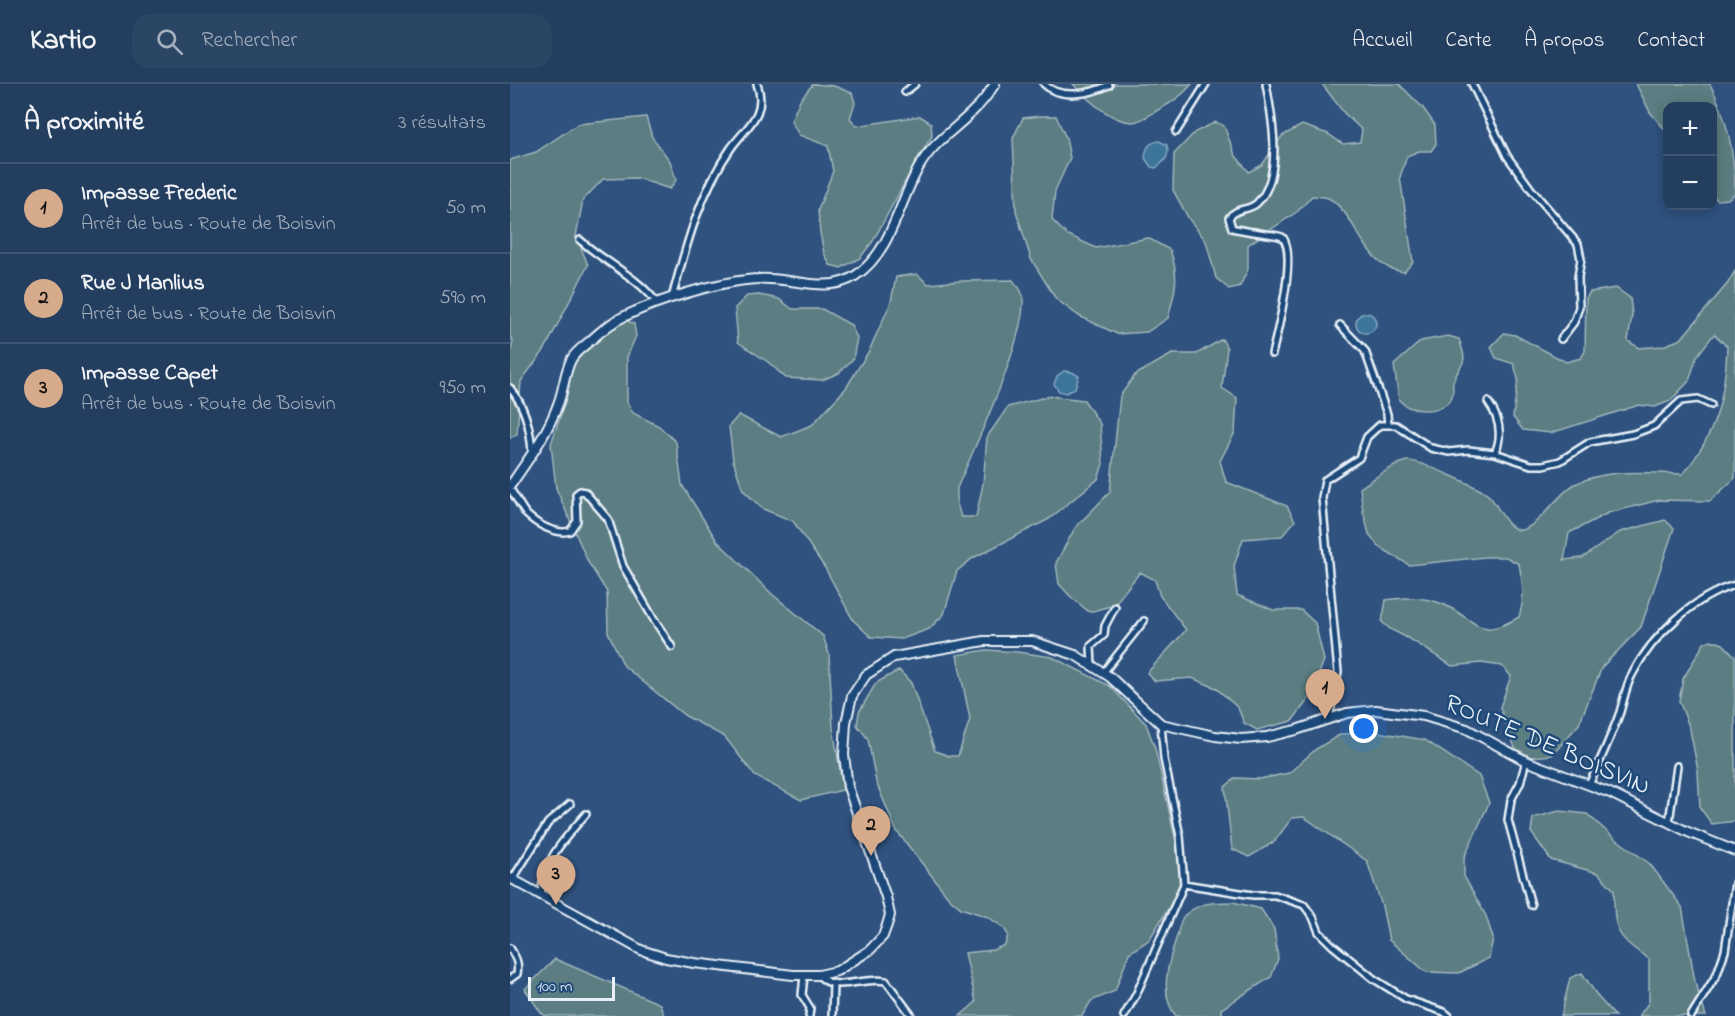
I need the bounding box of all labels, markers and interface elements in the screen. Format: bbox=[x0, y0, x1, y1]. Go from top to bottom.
search box bbox=[132, 14, 552, 68]
text: Kartio bbox=[30, 21, 96, 62]
icon: search bbox=[153, 25, 186, 58]
text: Rechercher bbox=[201, 25, 297, 57]
text: Accueil bbox=[1352, 26, 1413, 56]
text: Carte bbox=[1446, 26, 1491, 56]
text: À propos bbox=[1524, 26, 1604, 56]
text: Contact bbox=[1637, 26, 1705, 56]
map controls bbox=[1663, 102, 1717, 210]
button: + bbox=[1663, 102, 1717, 156]
text: À proximité bbox=[24, 104, 144, 142]
text: 3 résultats bbox=[398, 109, 486, 138]
button: − bbox=[1663, 156, 1717, 210]
text: Impasse Frederic bbox=[81, 178, 237, 210]
text: 1 bbox=[40, 194, 47, 223]
text: 50 m bbox=[445, 194, 486, 223]
text: Arrêt de bus · Route de Boisvin bbox=[81, 210, 336, 239]
text: Rue J Manlius bbox=[81, 268, 205, 300]
text: 2 bbox=[39, 284, 48, 313]
text: 590 m bbox=[439, 284, 486, 313]
text: Arrêt de bus · Route de Boisvin bbox=[81, 300, 336, 329]
text: Impasse Capet bbox=[81, 358, 218, 390]
text: 3 bbox=[39, 374, 48, 403]
text: 950 m bbox=[439, 374, 486, 403]
text: Arrêt de bus · Route de Boisvin bbox=[81, 390, 336, 419]
pin: 1 bbox=[1306, 670, 1344, 719]
street label: ROUTE DE BOISVIN bbox=[1438, 686, 1656, 806]
your location bbox=[1349, 714, 1378, 743]
pin: 2 bbox=[852, 806, 890, 856]
pin: 3 bbox=[536, 856, 576, 905]
scale bar bbox=[528, 974, 615, 1002]
text: 100 m bbox=[537, 975, 572, 999]

